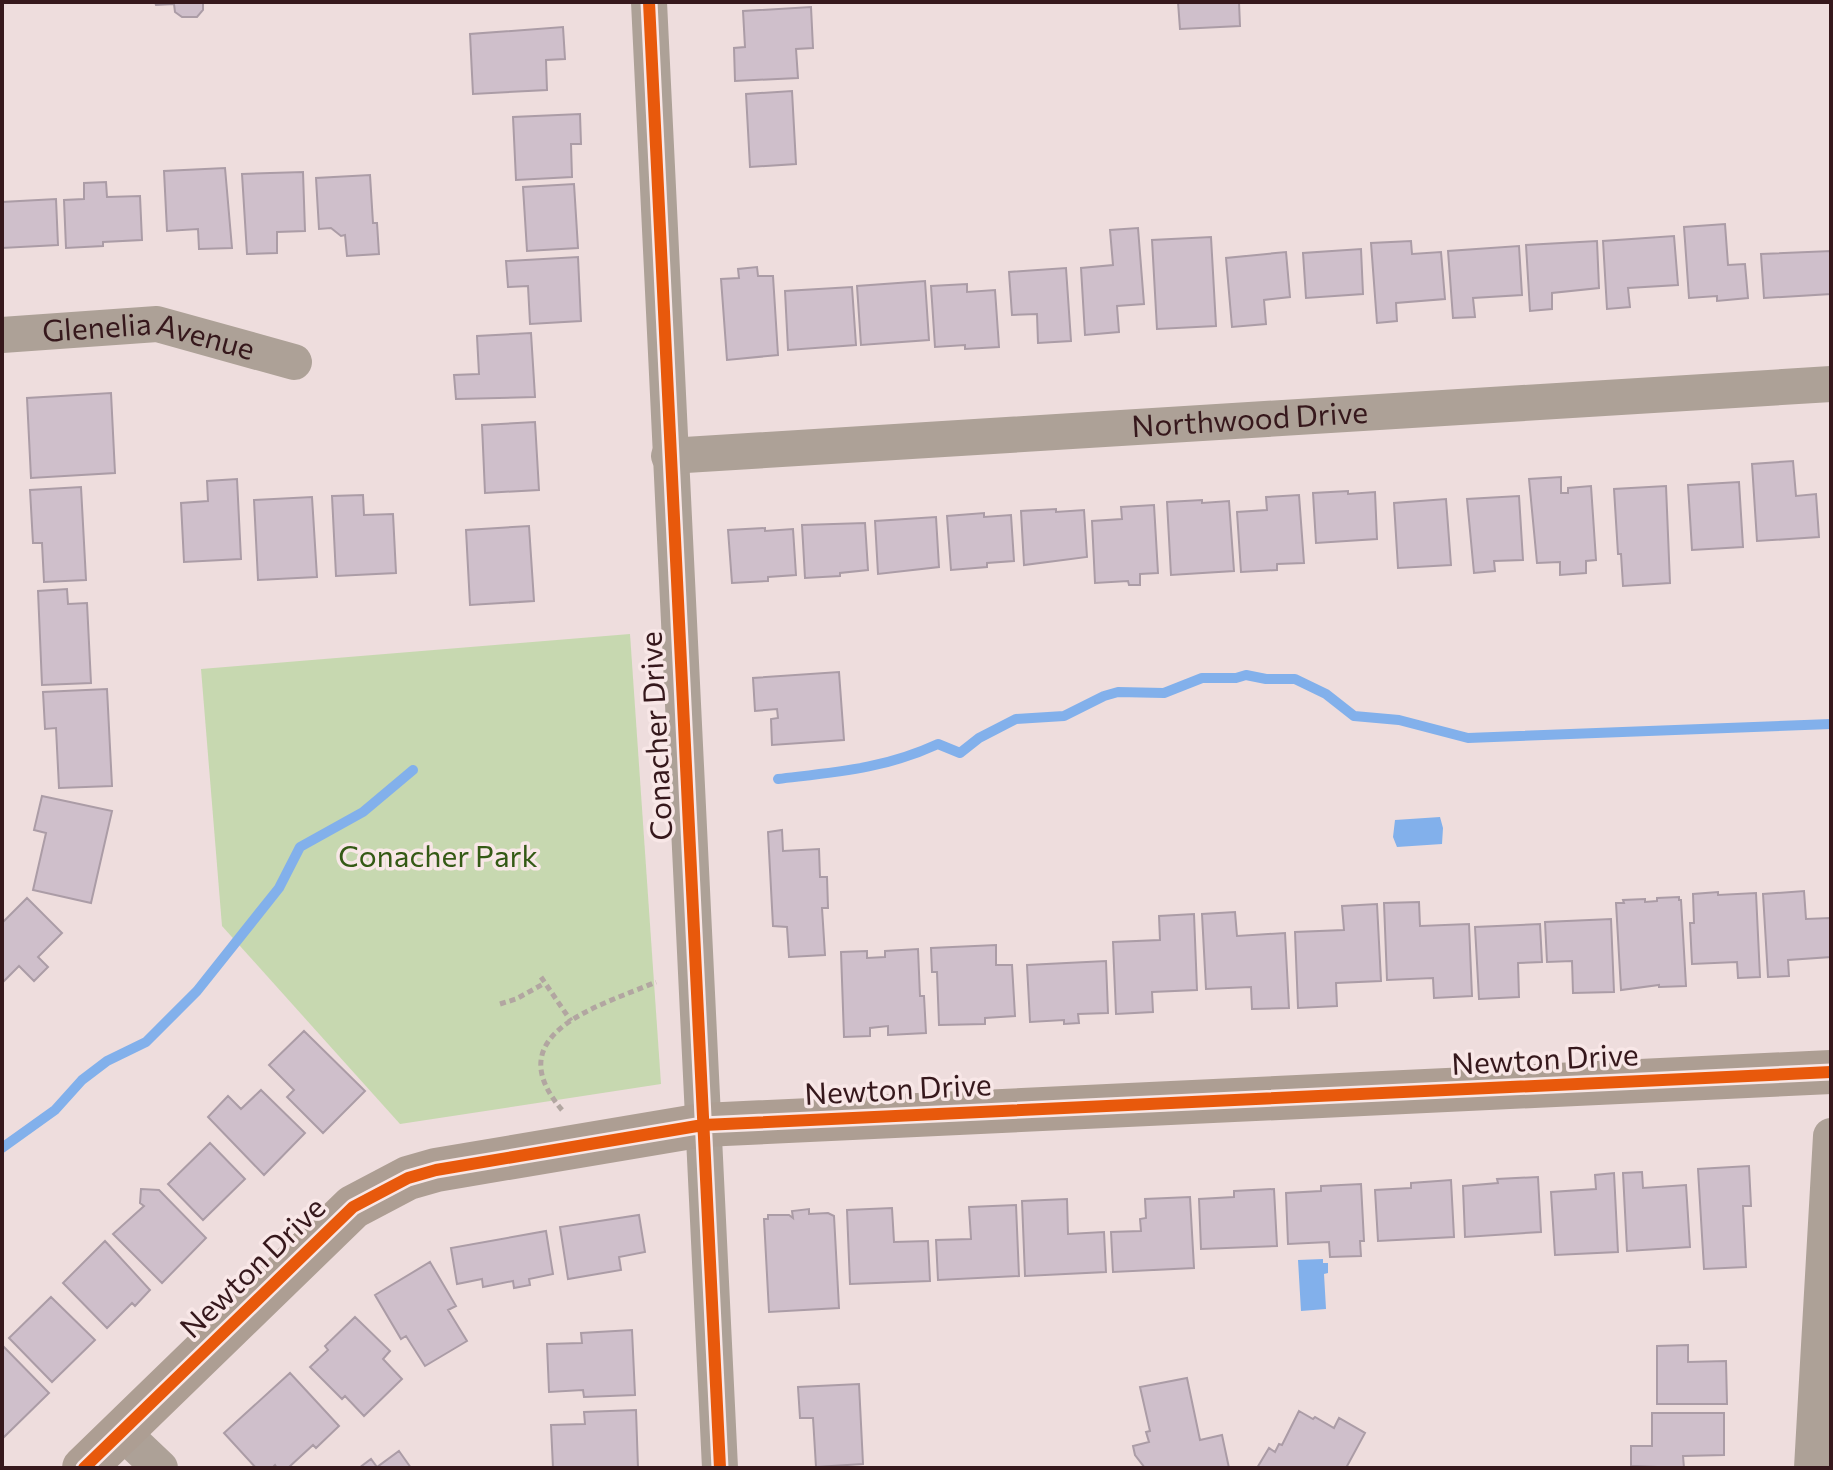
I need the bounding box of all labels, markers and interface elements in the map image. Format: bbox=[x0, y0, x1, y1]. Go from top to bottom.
street label: Glenelia Avenue bbox=[41, 303, 259, 366]
street label: Northwood Drive bbox=[1130, 392, 1369, 443]
street label: Conacher Drive bbox=[631, 631, 678, 842]
park label: Conacher Park bbox=[338, 836, 538, 873]
street label: Newton Drive bbox=[1450, 1034, 1639, 1081]
street label: Newton Drive bbox=[803, 1064, 992, 1111]
street label: Newton Drive bbox=[171, 1188, 332, 1345]

